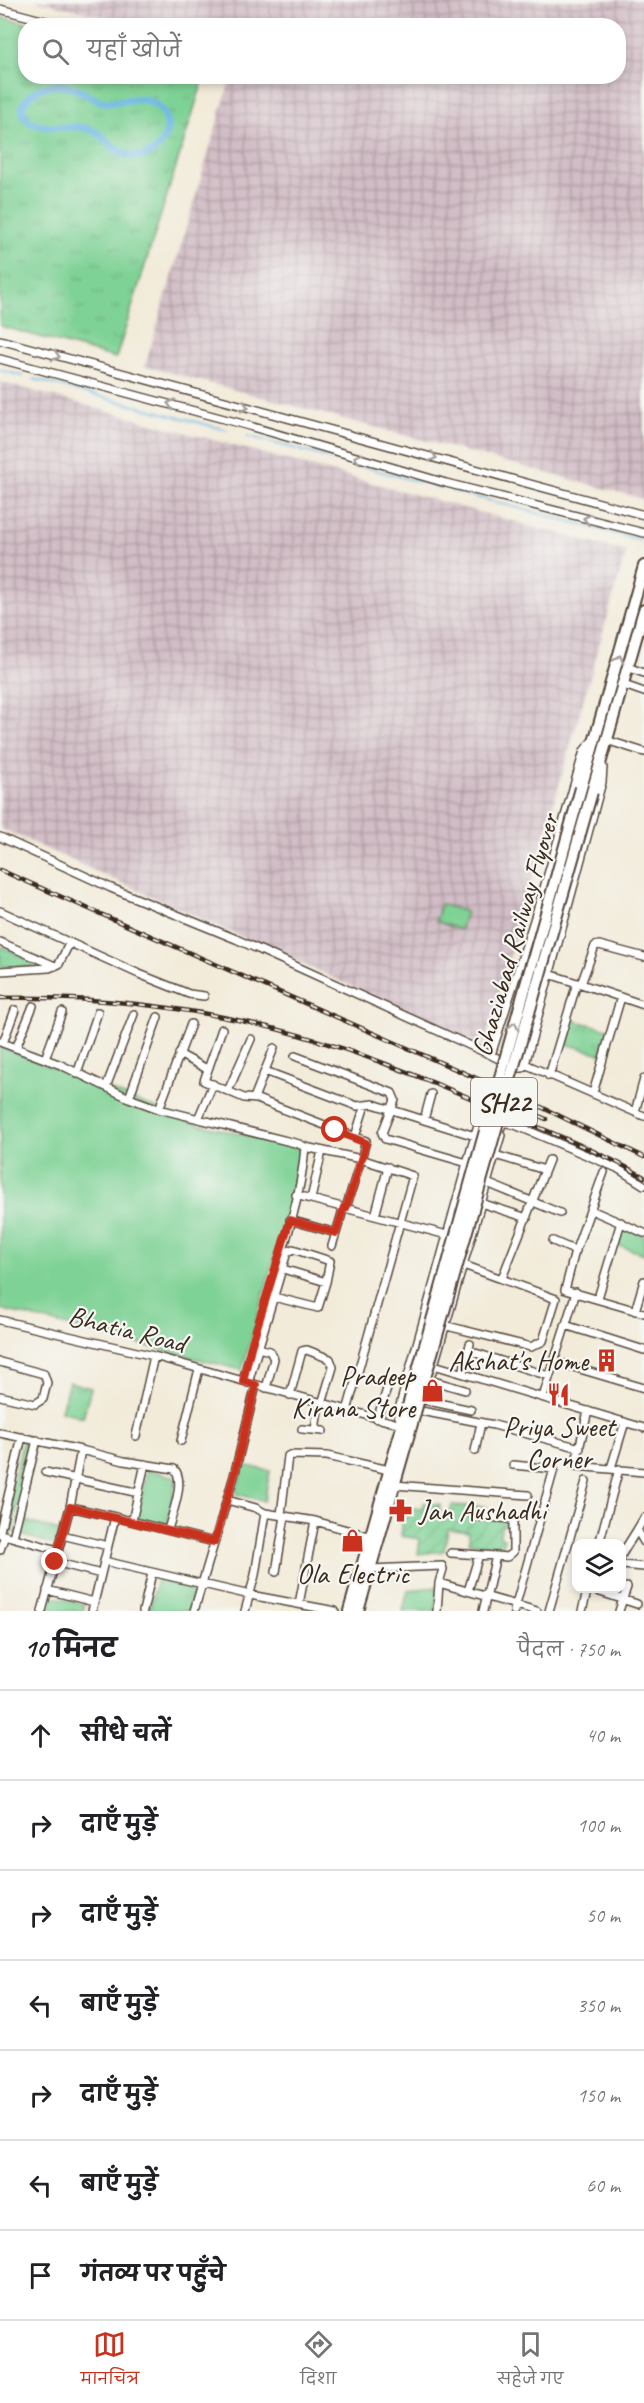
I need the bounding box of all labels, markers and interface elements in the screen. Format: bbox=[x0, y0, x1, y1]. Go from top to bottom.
search box bbox=[18, 18, 626, 84]
icon: search bbox=[39, 35, 72, 68]
text: यहाँ खोजें bbox=[87, 36, 181, 64]
one-way arrow bbox=[50, 349, 61, 361]
one-way arrow bbox=[166, 399, 177, 411]
one-way arrow bbox=[239, 399, 249, 412]
one-way arrow bbox=[427, 450, 438, 462]
one-way arrow bbox=[353, 453, 364, 465]
one-way arrow bbox=[582, 514, 593, 526]
one-way arrow bbox=[612, 654, 624, 665]
street label: Ghaziabad Railway Flyover bbox=[464, 808, 567, 1060]
one-way arrow bbox=[507, 1021, 519, 1032]
road number: SH22 bbox=[471, 1078, 537, 1126]
route start bbox=[321, 1116, 347, 1142]
street label: Bhatia Road bbox=[65, 1298, 193, 1361]
place label: Akshat's Home bbox=[448, 1343, 590, 1378]
building icon: Akshat's Home bbox=[593, 1347, 619, 1373]
place label: Pradeep Kirana Store bbox=[291, 1358, 417, 1425]
shop icon: Pradeep Kirana Store bbox=[420, 1378, 446, 1404]
restaurant icon: Priya Sweet Corner bbox=[546, 1381, 572, 1407]
place label: Priya Sweet Corner bbox=[503, 1409, 618, 1476]
place label: Jan Aushadhi bbox=[417, 1493, 550, 1528]
pharmacy icon: Jan Aushadhi bbox=[388, 1497, 414, 1523]
shop icon: Ola Electric bbox=[340, 1527, 366, 1553]
map controls bbox=[572, 1539, 626, 1593]
button: layers bbox=[572, 1539, 626, 1593]
route end bbox=[41, 1548, 67, 1574]
place label: Ola Electric bbox=[297, 1556, 411, 1591]
text: 10 मिनट bbox=[24, 1632, 117, 1665]
text: पैदल · 750 m bbox=[517, 1637, 620, 1662]
icon: ahead bbox=[24, 1719, 57, 1752]
text: सीधे चलें bbox=[81, 1720, 171, 1748]
text: 40 m bbox=[586, 1723, 620, 1748]
icon: right bbox=[24, 1809, 57, 1842]
text: दाएँ मुड़ें bbox=[81, 1810, 157, 1838]
text: 100 m bbox=[577, 1813, 620, 1838]
icon: right bbox=[24, 1899, 57, 1932]
text: दाएँ मुड़ें bbox=[81, 1900, 157, 1928]
text: 50 m bbox=[586, 1903, 620, 1928]
icon: left bbox=[24, 1989, 57, 2022]
text: बाएँ मुड़ें bbox=[81, 1990, 158, 2018]
text: 350 m bbox=[577, 1993, 620, 2018]
icon: right bbox=[24, 2079, 57, 2112]
text: दाएँ मुड़ें bbox=[81, 2080, 157, 2108]
text: 150 m bbox=[577, 2083, 620, 2108]
icon: left bbox=[24, 2169, 57, 2202]
text: बाएँ मुड़ें bbox=[81, 2170, 158, 2198]
text: 60 m bbox=[586, 2173, 620, 2198]
icon: arrive bbox=[24, 2259, 57, 2292]
text: गंतव्य पर पहुँचे bbox=[81, 2260, 225, 2288]
tab: मानचित्र bbox=[80, 2328, 139, 2396]
tab: दिशा bbox=[300, 2328, 336, 2396]
tab: सहेजे गए bbox=[497, 2328, 564, 2396]

